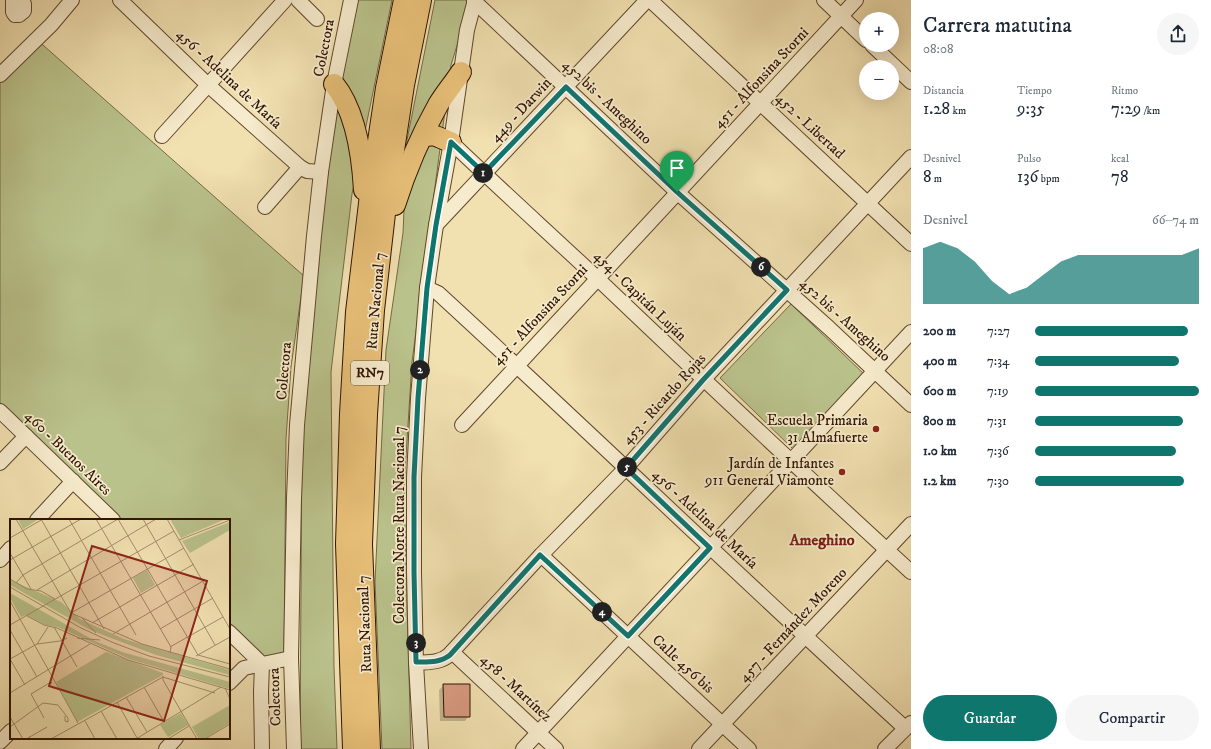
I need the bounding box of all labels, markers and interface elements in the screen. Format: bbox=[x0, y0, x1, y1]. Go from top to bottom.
map controls bbox=[859, 12, 899, 100]
button: + bbox=[859, 12, 899, 52]
text: Carrera matutina bbox=[923, 12, 1072, 39]
button: share bbox=[1157, 13, 1199, 55]
street label: Colectora bbox=[309, 17, 339, 78]
street label: 451 - Alfonsina Storni bbox=[709, 23, 813, 133]
street label: 456 - Adelina de María bbox=[172, 25, 286, 133]
text: 08:08 bbox=[923, 41, 953, 57]
street label: 452 bis - Ameghino bbox=[558, 55, 656, 149]
button: − bbox=[859, 60, 899, 100]
street label: 449 - Darwin bbox=[486, 73, 556, 146]
text: Distancia bbox=[923, 84, 964, 98]
text: Tiempo bbox=[1017, 84, 1052, 98]
text: Ritmo bbox=[1111, 84, 1138, 98]
street label: 452 - Libertad bbox=[771, 89, 849, 163]
text: 1.28 bbox=[923, 98, 950, 120]
text: 9:35 bbox=[1017, 98, 1045, 120]
text: 7:29 bbox=[1111, 98, 1141, 120]
text: km bbox=[950, 104, 966, 118]
text: /km bbox=[1141, 104, 1160, 118]
pin bbox=[660, 151, 694, 192]
text: Desnivel bbox=[923, 152, 961, 166]
text: Pulso bbox=[1017, 152, 1041, 166]
text: kcal bbox=[1111, 152, 1129, 166]
icon: arrive bbox=[666, 157, 688, 179]
pin: 1 bbox=[473, 163, 493, 183]
text: 1 bbox=[481, 166, 485, 180]
text: 8 bbox=[923, 166, 932, 188]
text: 136 bbox=[1017, 166, 1038, 188]
text: 78 bbox=[1111, 166, 1128, 188]
text: m bbox=[932, 172, 942, 186]
text: bpm bbox=[1038, 172, 1060, 186]
text: Desnivel bbox=[923, 212, 968, 228]
text: 66–74 m bbox=[1152, 212, 1199, 228]
street label: 454 - Capitán Luján bbox=[589, 247, 691, 345]
street label: Ruta Nacional 7 bbox=[362, 252, 390, 350]
pin: 6 bbox=[751, 257, 771, 277]
street label: 451 - Alfonsina Storni bbox=[488, 260, 592, 370]
text: 6 bbox=[758, 260, 764, 274]
street label: 452 bis - Ameghino bbox=[796, 274, 894, 366]
text: 200 m bbox=[923, 323, 956, 339]
text: 7:27 bbox=[987, 323, 1010, 339]
street label: Colectora bbox=[272, 340, 296, 401]
street label: 453 - Ricardo Rojas bbox=[618, 349, 710, 449]
text: 400 m bbox=[923, 353, 957, 369]
text: 7:34 bbox=[987, 353, 1010, 369]
pin: 2 bbox=[410, 360, 430, 380]
road number: RN7 bbox=[351, 361, 389, 385]
text: 2 bbox=[417, 363, 423, 377]
text: 600 m bbox=[923, 383, 956, 399]
text: 7:19 bbox=[987, 383, 1008, 399]
street label: 460 - Buenos Aires bbox=[21, 407, 115, 499]
place label: Escuela Primaria 31 Almafuerte bbox=[767, 411, 869, 447]
text: 800 m bbox=[923, 413, 956, 429]
text: 7:31 bbox=[987, 413, 1007, 429]
marker: Escuela Primaria 31 Almafuerte bbox=[871, 424, 881, 434]
street label: Colectora Norte Ruta Nacional 7 bbox=[390, 426, 409, 624]
text: 1.0 km bbox=[923, 443, 957, 459]
text: 7:36 bbox=[987, 443, 1009, 459]
place label: Jardín de Infantes 911 General Viamonte bbox=[704, 454, 834, 490]
pin: 5 bbox=[617, 457, 637, 477]
text: 5 bbox=[624, 460, 630, 474]
street label: 456 - Adelina de María bbox=[648, 465, 762, 573]
marker: Jardín de Infantes 911 General Viamonte bbox=[837, 467, 847, 477]
text: 1.2 km bbox=[923, 473, 956, 489]
text: 7:30 bbox=[987, 473, 1009, 489]
inset map bbox=[10, 519, 230, 739]
district label: Ameghino bbox=[788, 530, 855, 550]
street label: 457 - Fernández Moreno bbox=[735, 564, 851, 686]
street label: Ruta Nacional 7 bbox=[354, 575, 376, 673]
pin: 4 bbox=[592, 602, 612, 622]
text: 4 bbox=[599, 605, 605, 619]
street label: Calle 456 bis bbox=[648, 631, 718, 697]
pin: 3 bbox=[406, 633, 426, 653]
text: 3 bbox=[414, 636, 418, 650]
street label: 458 - Martínez bbox=[476, 650, 556, 726]
street label: Colectora bbox=[264, 667, 286, 726]
button: Guardar bbox=[923, 695, 1057, 741]
button: Compartir bbox=[1065, 695, 1199, 741]

